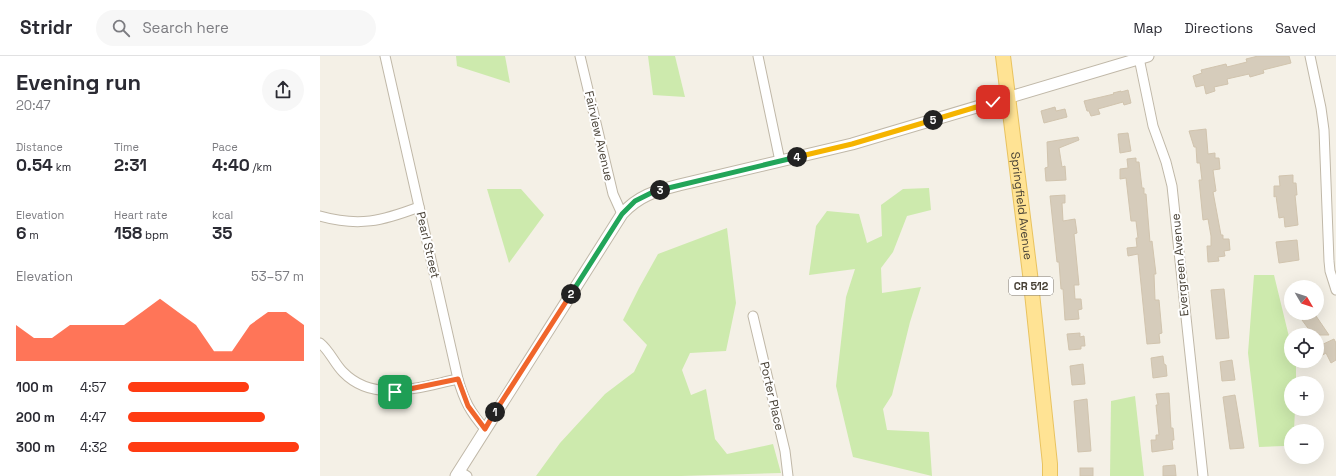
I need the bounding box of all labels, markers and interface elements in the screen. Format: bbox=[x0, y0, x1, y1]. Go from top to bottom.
search box bbox=[96, 10, 376, 46]
text: Stridr bbox=[20, 15, 72, 40]
icon: search bbox=[110, 17, 132, 39]
text: Search here bbox=[142, 18, 229, 37]
text: Map bbox=[1133, 19, 1163, 37]
text: Directions bbox=[1185, 19, 1253, 37]
text: Saved bbox=[1275, 19, 1316, 37]
text: Evening run bbox=[16, 68, 141, 96]
button: share bbox=[262, 69, 304, 111]
pin bbox=[976, 85, 1010, 119]
street label: Fairview Avenue bbox=[581, 89, 617, 183]
icon: check bbox=[982, 91, 1004, 113]
text: 20:47 bbox=[16, 97, 51, 114]
pin: 5 bbox=[923, 110, 943, 130]
text: 5 bbox=[930, 113, 936, 127]
text: Distance bbox=[16, 140, 63, 154]
text: Time bbox=[114, 140, 139, 154]
text: Pace bbox=[212, 140, 238, 154]
pin: 4 bbox=[787, 147, 807, 167]
text: 4 bbox=[794, 150, 801, 164]
street label: Springfield Avenue bbox=[1007, 151, 1036, 261]
text: 0.54 bbox=[16, 154, 53, 176]
text: 2:31 bbox=[114, 154, 147, 176]
text: 4:40 bbox=[212, 154, 250, 176]
text: km bbox=[53, 160, 71, 174]
text: /km bbox=[250, 160, 272, 174]
pin: 3 bbox=[650, 180, 670, 200]
text: 3 bbox=[657, 183, 663, 197]
text: Elevation bbox=[16, 208, 64, 222]
text: Heart rate bbox=[114, 208, 167, 222]
text: kcal bbox=[212, 208, 233, 222]
street label: Pearl Street bbox=[413, 210, 443, 280]
street label: Evergreen Avenue bbox=[1168, 213, 1192, 317]
text: 6 bbox=[16, 222, 27, 244]
text: 158 bbox=[114, 222, 142, 244]
text: 35 bbox=[212, 222, 233, 244]
text: m bbox=[27, 228, 39, 242]
text: bpm bbox=[142, 228, 169, 242]
text: Elevation bbox=[16, 268, 73, 285]
text: 53–57 m bbox=[251, 268, 304, 285]
road number: CR 512 bbox=[1009, 277, 1053, 295]
north arrow bbox=[1284, 280, 1324, 320]
map controls bbox=[1284, 280, 1324, 464]
pin: 2 bbox=[561, 284, 581, 304]
text: 2 bbox=[568, 287, 574, 301]
button: locate bbox=[1284, 328, 1324, 368]
street label: Porter Place bbox=[756, 360, 788, 432]
pin bbox=[378, 375, 412, 409]
button: + bbox=[1284, 376, 1324, 416]
text: 100 m bbox=[16, 379, 53, 396]
text: 4:57 bbox=[80, 379, 106, 396]
icon: arrive bbox=[384, 381, 406, 403]
pin: 1 bbox=[485, 402, 505, 422]
text: 1 bbox=[493, 405, 497, 419]
text: 200 m bbox=[16, 409, 55, 426]
text: 4:47 bbox=[80, 409, 106, 426]
button: − bbox=[1284, 424, 1324, 464]
text: 300 m bbox=[16, 439, 55, 456]
text: 4:32 bbox=[80, 439, 107, 456]

